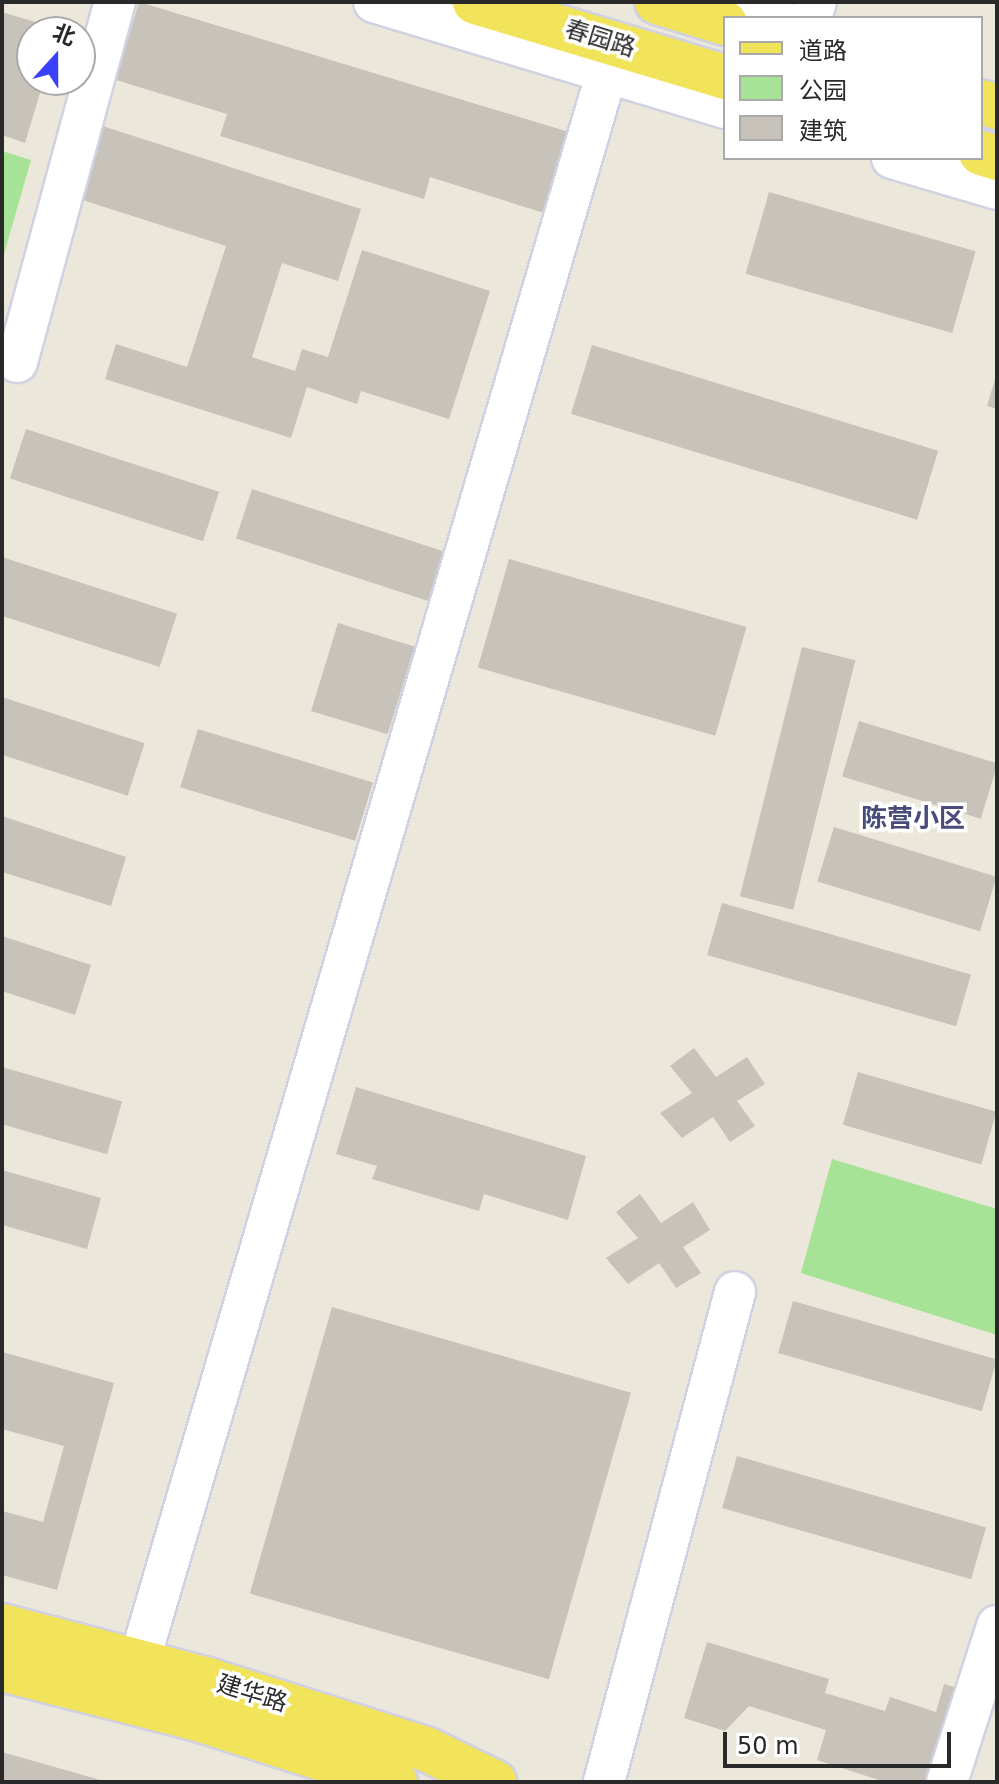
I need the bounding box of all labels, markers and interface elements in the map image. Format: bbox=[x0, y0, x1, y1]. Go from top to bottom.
street label: 春园路 bbox=[561, 15, 639, 63]
north arrow bbox=[16, 16, 96, 96]
legend bbox=[723, 16, 983, 160]
text: 北 bbox=[49, 19, 79, 51]
text: 道路 bbox=[799, 37, 847, 65]
text: 公园 bbox=[799, 77, 847, 105]
text: 建筑 bbox=[799, 117, 847, 145]
district label: 陈营小区 bbox=[861, 803, 965, 835]
street label: 建华路 bbox=[213, 1670, 291, 1718]
scale bar bbox=[727, 1716, 955, 1766]
text: 50 m bbox=[737, 1732, 799, 1760]

